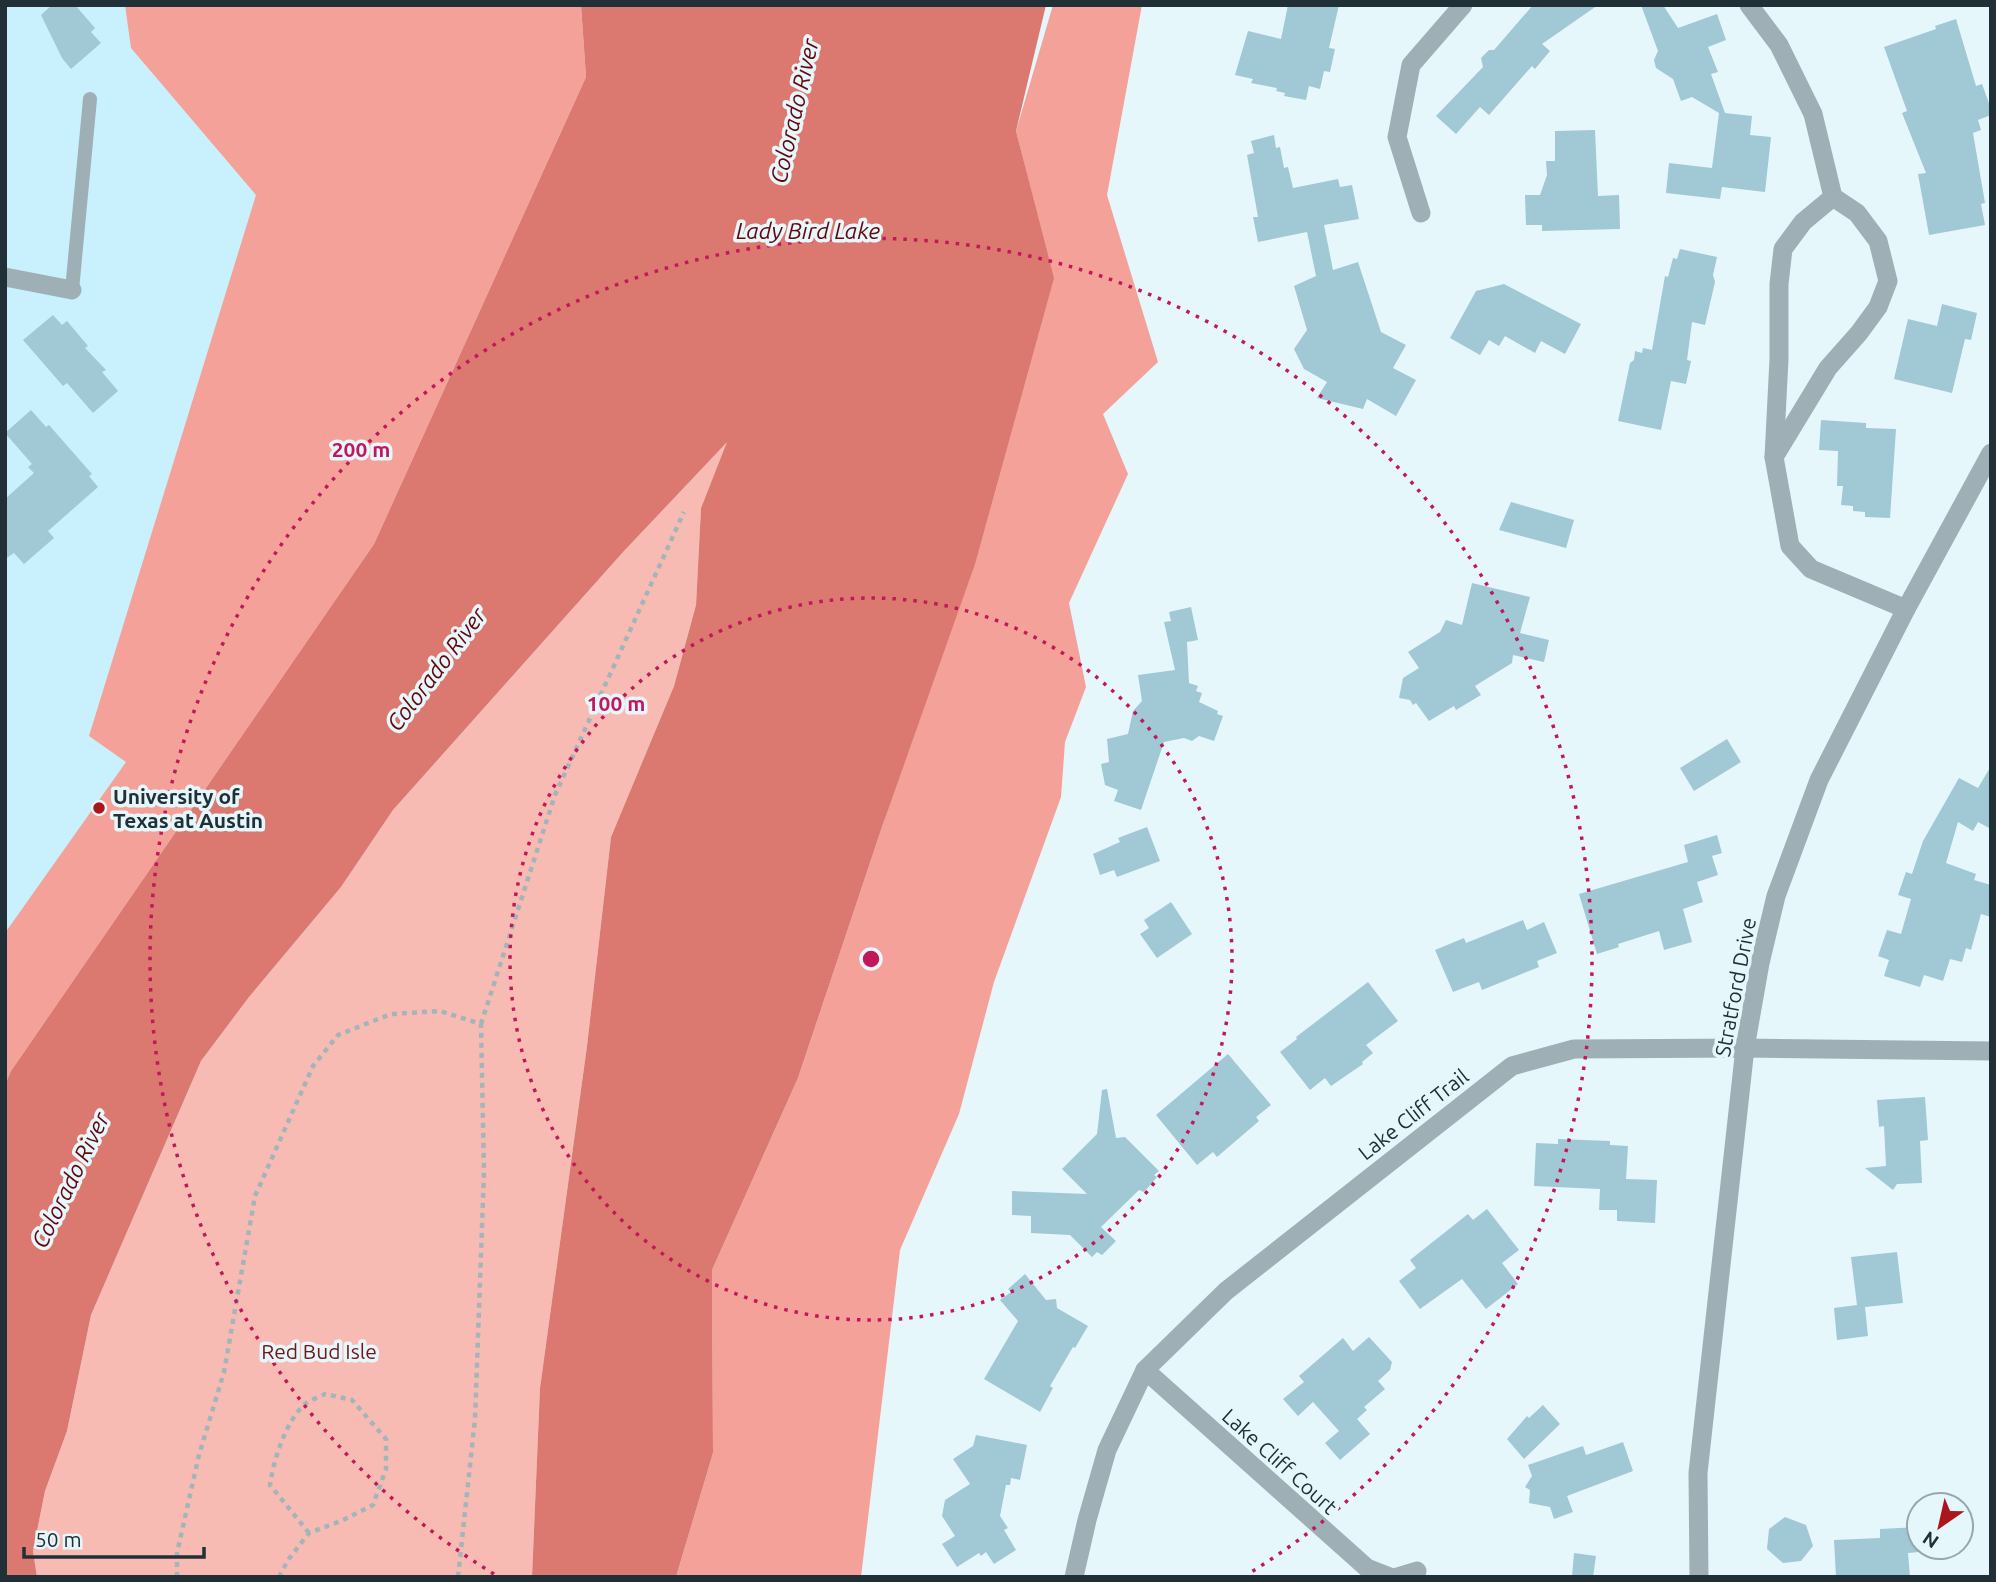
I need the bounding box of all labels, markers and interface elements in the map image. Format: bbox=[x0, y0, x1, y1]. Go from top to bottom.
water label: Colorado River bbox=[765, 35, 823, 186]
water label: Lady Bird Lake bbox=[736, 218, 881, 243]
text: 200 m bbox=[332, 437, 390, 461]
water label: Colorado River bbox=[382, 602, 491, 735]
text: 100 m bbox=[587, 691, 645, 715]
place label: University of Texas at Austin bbox=[113, 784, 263, 832]
marker: University of Texas at Austin bbox=[91, 800, 107, 816]
street label: Stratford Drive bbox=[1710, 915, 1760, 1059]
centre of rings bbox=[859, 947, 883, 971]
street label: Lake Cliff Trail bbox=[1353, 1064, 1473, 1164]
water label: Colorado River bbox=[26, 1107, 114, 1252]
park label: Red Bud Isle bbox=[261, 1339, 377, 1363]
street label: Lake Cliff Court bbox=[1218, 1403, 1342, 1519]
north arrow bbox=[1905, 1491, 1975, 1561]
scale bar bbox=[24, 1516, 205, 1560]
text: 50 m bbox=[35, 1527, 82, 1551]
text: N bbox=[1918, 1527, 1943, 1553]

